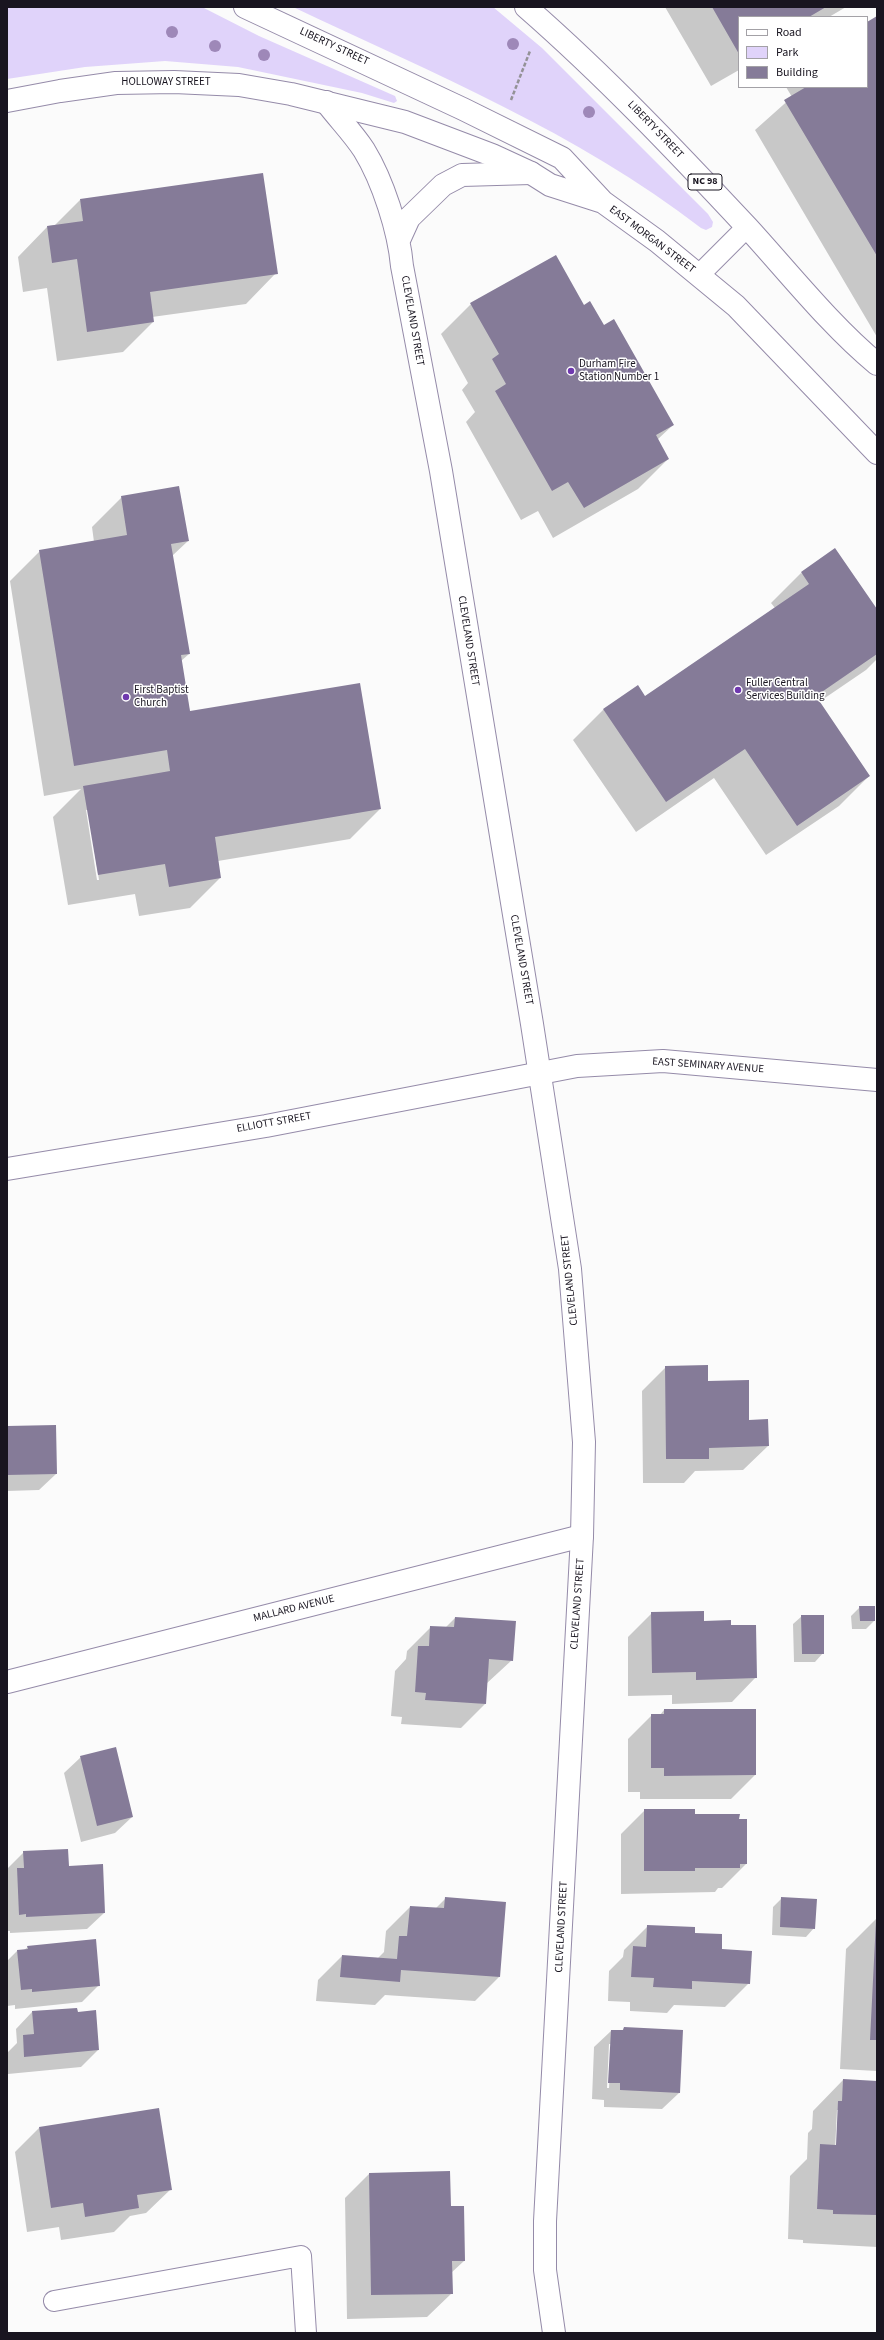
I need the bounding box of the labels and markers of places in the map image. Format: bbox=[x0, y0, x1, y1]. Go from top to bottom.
place label: Durham Fire Station Number 1 bbox=[579, 358, 659, 384]
marker: Durham Fire Station Number 1 bbox=[566, 366, 576, 376]
place label: Fuller Central Services Building bbox=[746, 677, 825, 703]
place label: First Baptist Church bbox=[134, 684, 189, 710]
marker: Fuller Central Services Building bbox=[733, 685, 743, 695]
marker: First Baptist Church bbox=[121, 692, 131, 702]

